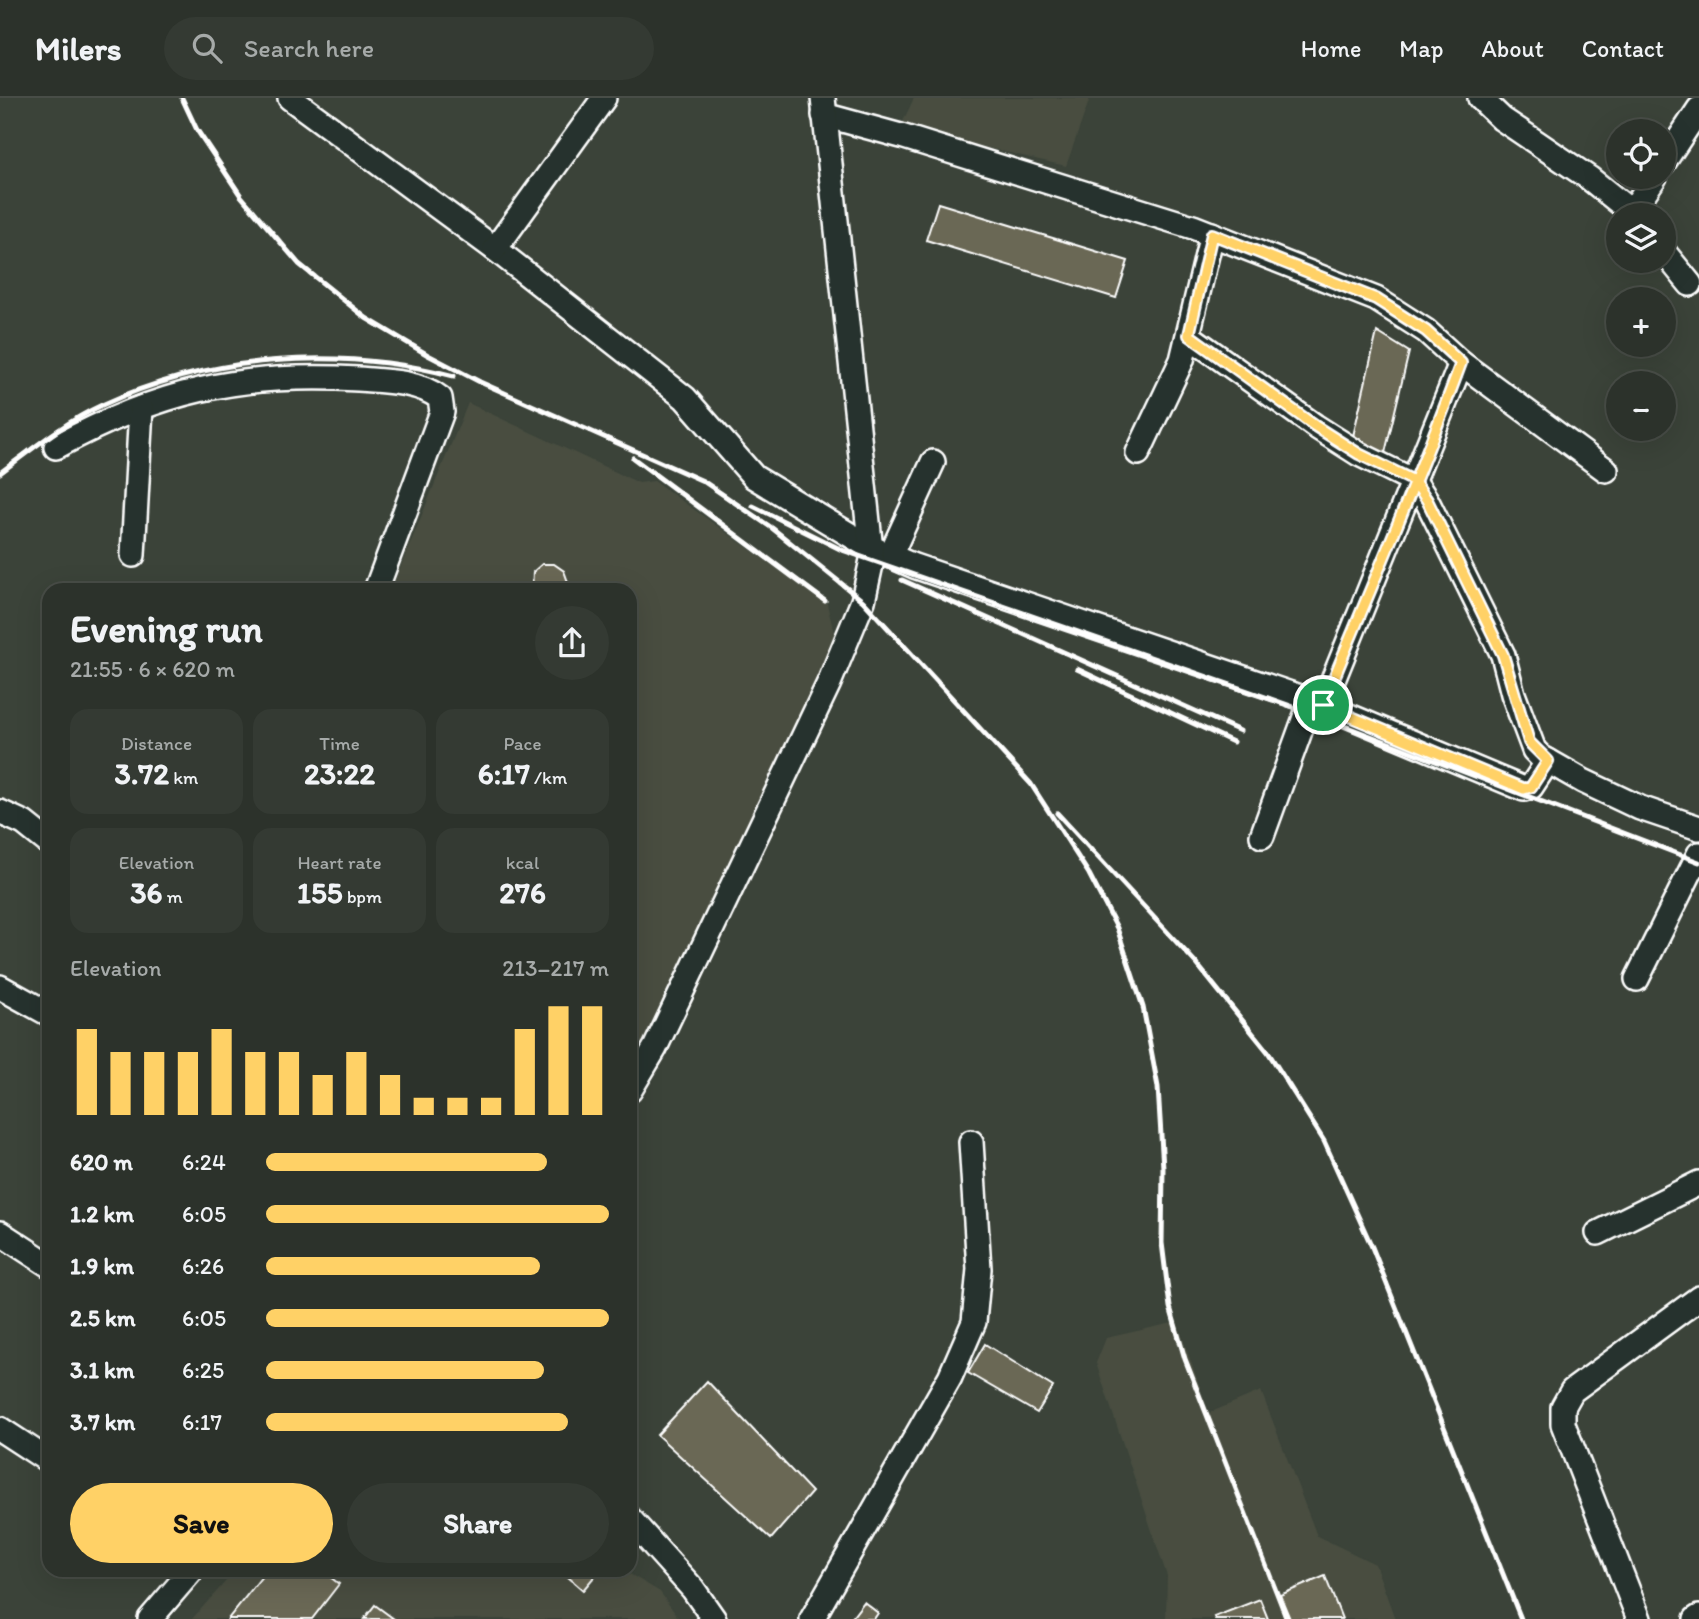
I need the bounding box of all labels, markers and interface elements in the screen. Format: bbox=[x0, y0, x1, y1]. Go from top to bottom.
search box bbox=[164, 17, 654, 80]
text: Milers bbox=[35, 29, 122, 68]
icon: search bbox=[188, 29, 226, 67]
text: Search here bbox=[244, 32, 374, 64]
text: Home bbox=[1301, 34, 1361, 63]
text: Map bbox=[1399, 34, 1443, 63]
text: About bbox=[1481, 34, 1544, 63]
text: Contact bbox=[1582, 34, 1664, 63]
map controls bbox=[1606, 119, 1676, 441]
button: locate bbox=[1606, 119, 1676, 189]
button: layers bbox=[1606, 203, 1676, 273]
button: + bbox=[1606, 287, 1676, 357]
button: − bbox=[1606, 371, 1676, 441]
text: Evening run bbox=[70, 606, 263, 652]
button: share bbox=[535, 606, 609, 680]
text: 21:55 · 6 × 620 m bbox=[70, 655, 235, 683]
pin bbox=[1293, 675, 1353, 735]
icon: arrive bbox=[1304, 686, 1342, 724]
text: Distance bbox=[121, 732, 192, 755]
text: Time bbox=[319, 732, 360, 755]
text: Pace bbox=[503, 732, 542, 755]
text: 3.72 bbox=[115, 755, 169, 792]
text: 23:22 bbox=[304, 755, 375, 792]
text: 6:17 bbox=[478, 755, 530, 792]
text: km bbox=[169, 766, 198, 789]
text: /km bbox=[530, 766, 567, 789]
text: Elevation bbox=[119, 851, 194, 874]
text: Heart rate bbox=[297, 851, 382, 874]
text: kcal bbox=[506, 851, 539, 874]
text: 36 bbox=[130, 874, 162, 911]
text: 155 bbox=[297, 874, 342, 911]
text: 276 bbox=[499, 874, 546, 911]
text: m bbox=[162, 885, 183, 908]
text: bpm bbox=[342, 885, 382, 908]
text: Elevation bbox=[70, 954, 161, 982]
text: 213–217 m bbox=[502, 954, 609, 982]
text: 620 m bbox=[70, 1148, 133, 1176]
text: 6:24 bbox=[182, 1148, 226, 1176]
text: 1.2 km bbox=[70, 1200, 134, 1228]
text: 6:05 bbox=[182, 1200, 226, 1228]
text: 1.9 km bbox=[70, 1252, 134, 1280]
text: 6:26 bbox=[182, 1252, 224, 1280]
text: 2.5 km bbox=[70, 1304, 135, 1332]
text: 6:05 bbox=[182, 1304, 226, 1332]
text: 3.1 km bbox=[70, 1356, 134, 1384]
text: 6:25 bbox=[182, 1356, 224, 1384]
text: 3.7 km bbox=[70, 1408, 135, 1436]
text: 6:17 bbox=[182, 1408, 222, 1436]
button: Save bbox=[70, 1483, 333, 1563]
button: Share bbox=[347, 1483, 609, 1563]

